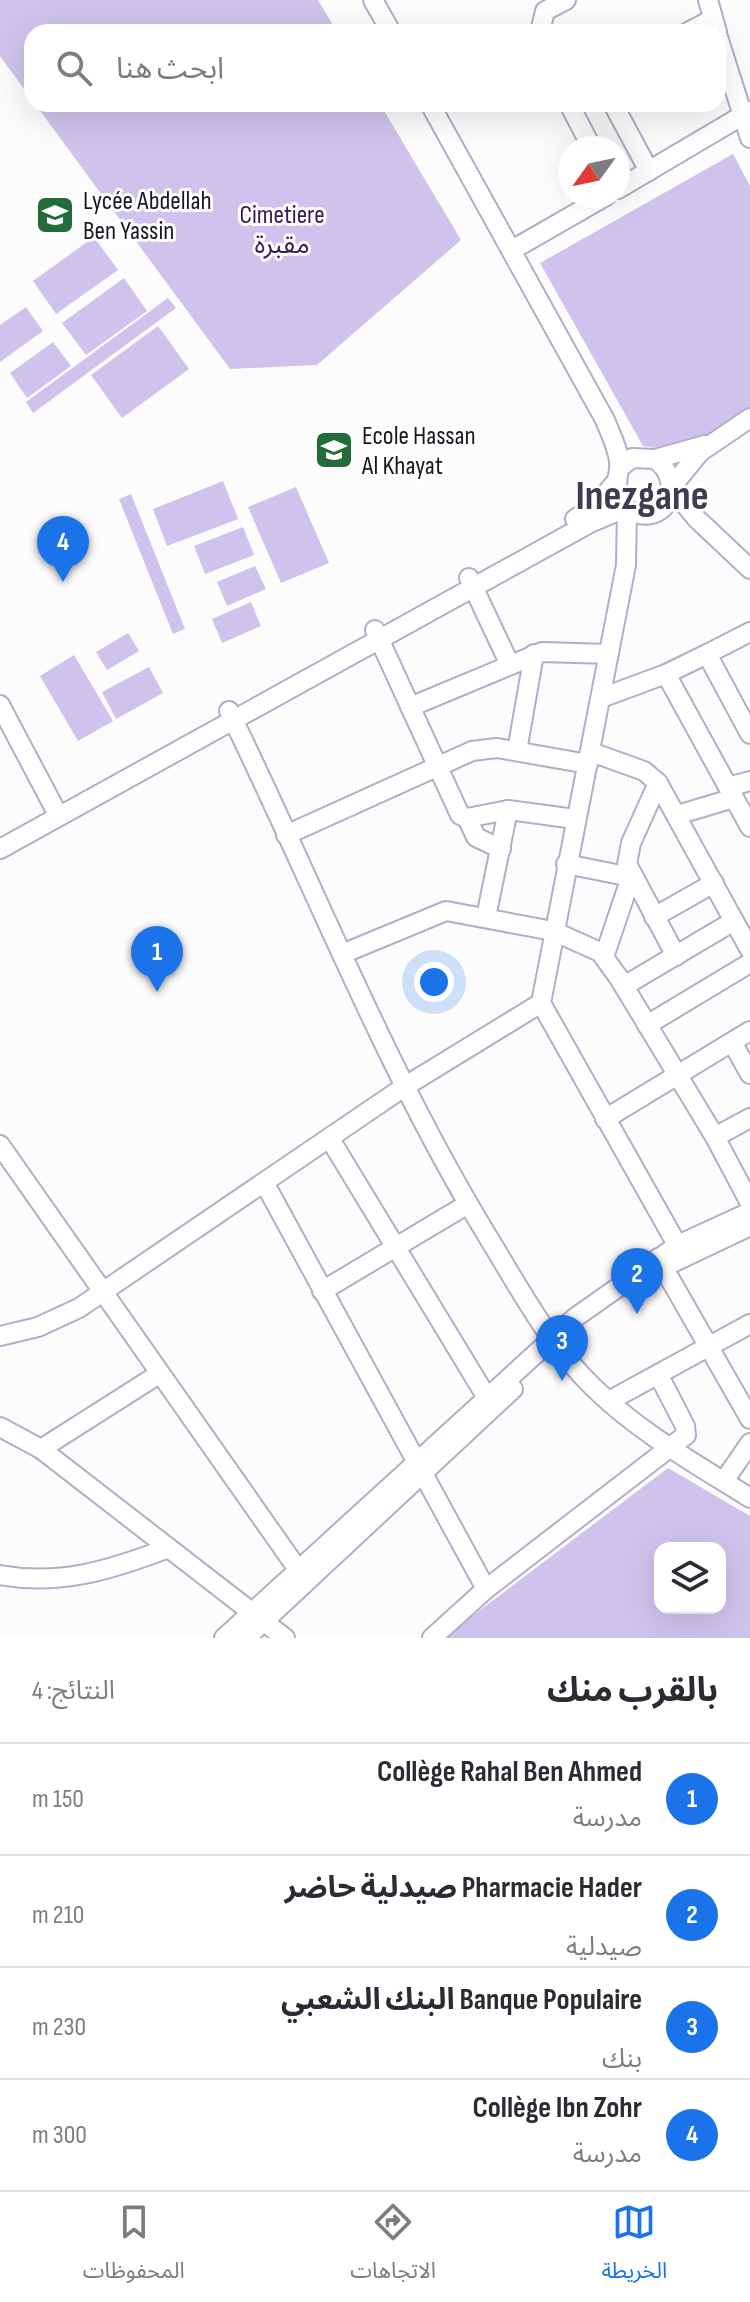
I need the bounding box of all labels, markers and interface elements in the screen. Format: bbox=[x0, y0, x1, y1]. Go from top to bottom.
search box bbox=[24, 24, 726, 112]
icon: search bbox=[52, 46, 96, 90]
text: ابحث هنا bbox=[116, 51, 224, 87]
north arrow bbox=[558, 136, 630, 208]
place label: Lycée Abdellah Ben Yassin bbox=[83, 186, 212, 247]
school or university icon: Lycée Abdellah Ben Yassin bbox=[34, 194, 76, 236]
park label: Cimetiere مقبرة bbox=[239, 200, 325, 261]
place label: Ecole Hassan Al Khayat bbox=[361, 421, 476, 482]
school or university icon: Ecole Hassan Al Khayat bbox=[313, 429, 355, 471]
district label: Inezgane bbox=[575, 471, 709, 522]
pin: 4 bbox=[37, 516, 89, 582]
pin: 1 bbox=[131, 926, 183, 992]
your location bbox=[414, 962, 454, 1002]
pin: 2 bbox=[611, 1248, 663, 1314]
pin: 3 bbox=[536, 1315, 588, 1381]
map controls bbox=[654, 1542, 726, 1614]
button: layers bbox=[654, 1542, 726, 1614]
text: بالقرب منك bbox=[547, 1670, 718, 1711]
text: النتائج: 4 bbox=[32, 1676, 115, 1707]
text: Collège Rahal Ben Ahmed bbox=[377, 1754, 642, 1790]
text: 150 m bbox=[32, 1784, 84, 1815]
text: 1 bbox=[687, 1784, 697, 1815]
text: مدرسة bbox=[573, 1803, 642, 1834]
text: Pharmacie Hader صيدلية حاضر bbox=[285, 1870, 642, 1906]
text: 210 m bbox=[32, 1900, 84, 1931]
text: 2 bbox=[686, 1900, 698, 1931]
text: صيدلية bbox=[566, 1932, 642, 1963]
text: Banque Populaire البنك الشعبي bbox=[281, 1982, 642, 2018]
text: 230 m bbox=[32, 2012, 86, 2043]
text: 3 bbox=[686, 2012, 698, 2043]
text: بنك bbox=[602, 2044, 642, 2075]
text: Collège Ibn Zohr bbox=[473, 2090, 642, 2126]
text: 300 m bbox=[32, 2120, 87, 2151]
text: 4 bbox=[686, 2120, 698, 2151]
text: مدرسة bbox=[573, 2139, 642, 2170]
tab: المحفوظات bbox=[83, 2200, 185, 2294]
tab: الاتجاهات bbox=[350, 2200, 436, 2294]
tab: الخريطة bbox=[601, 2200, 667, 2294]

